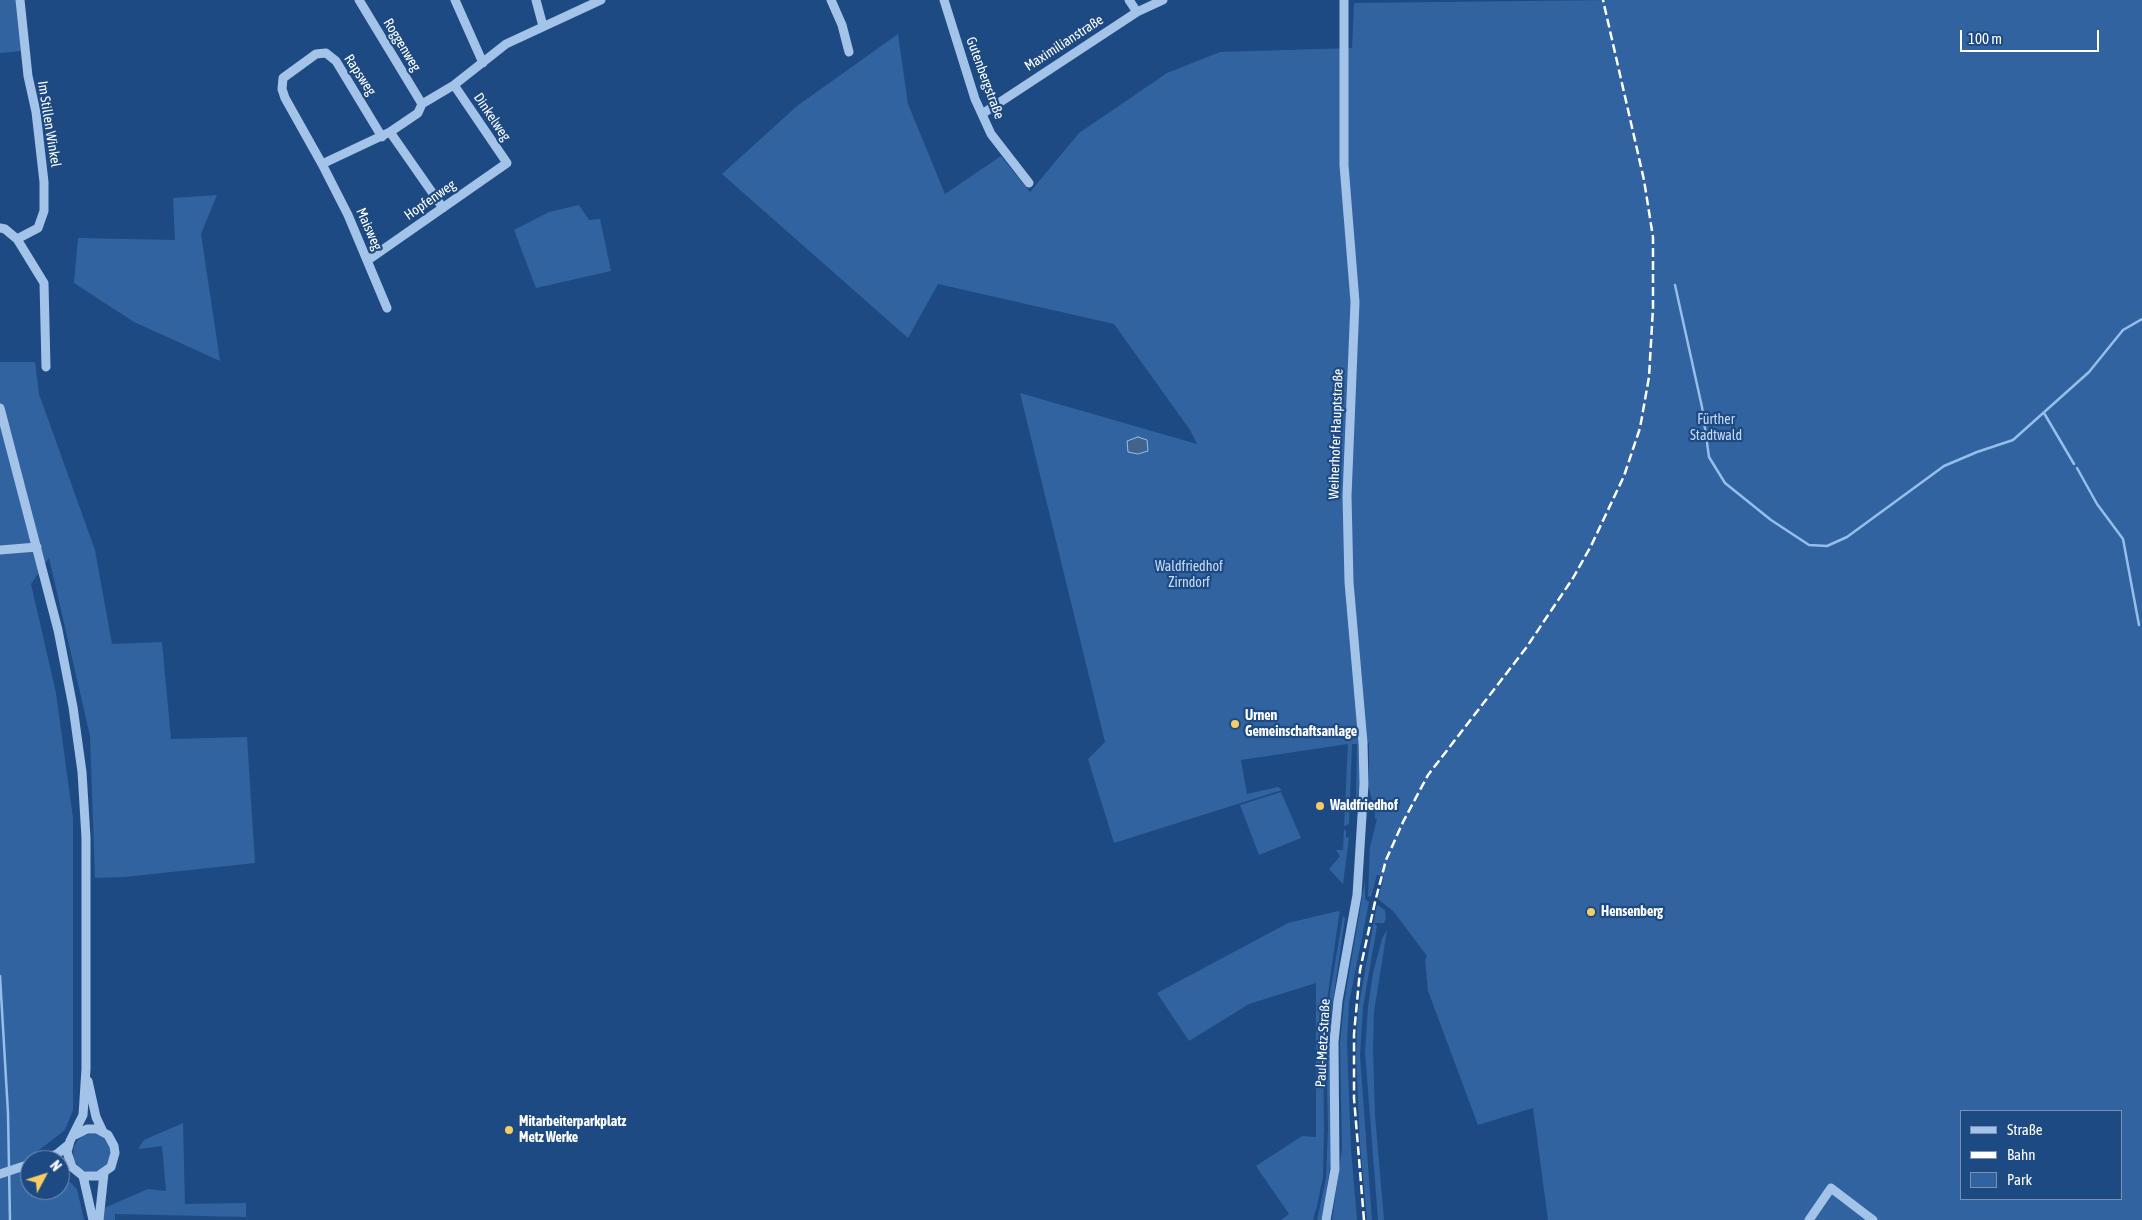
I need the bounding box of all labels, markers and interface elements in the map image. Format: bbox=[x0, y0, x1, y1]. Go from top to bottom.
street label: Maximilianstraße bbox=[1021, 11, 1107, 75]
street label: Roggenweg bbox=[380, 15, 424, 75]
scale bar bbox=[1962, 20, 2101, 52]
text: 100 m bbox=[1968, 30, 2002, 47]
street label: Gutenbergstraße bbox=[962, 35, 1008, 121]
street label: Rapsweg bbox=[341, 51, 379, 99]
street label: Im Stillen Winkel bbox=[34, 80, 64, 168]
street label: Dinkelweg bbox=[470, 90, 514, 144]
street label: Hopfenweg bbox=[401, 176, 459, 224]
street label: Maisweg bbox=[352, 205, 386, 253]
street label: Weiherhofer Hauptstraße bbox=[1325, 368, 1347, 500]
park label: Fürther Stadtwald bbox=[1690, 412, 1742, 444]
park label: Waldfriedhof Zirndorf bbox=[1155, 559, 1223, 592]
place label: Urnen Gemeinschaftsanlage bbox=[1245, 708, 1357, 740]
marker: Urnen Gemeinschaftsanlage bbox=[1229, 718, 1241, 730]
place label: Waldfriedhof bbox=[1330, 798, 1398, 814]
marker: Waldfriedhof bbox=[1314, 800, 1326, 812]
place label: Hensenberg bbox=[1601, 904, 1663, 920]
marker: Hensenberg bbox=[1585, 906, 1597, 918]
street label: Paul-Metz-Straße bbox=[1312, 998, 1334, 1088]
legend bbox=[1960, 1110, 2122, 1200]
place label: Mitarbeiterparkplatz Metz Werke bbox=[519, 1114, 626, 1146]
text: Straße bbox=[2007, 1121, 2043, 1138]
marker: Mitarbeiterparkplatz Metz Werke bbox=[503, 1124, 515, 1136]
text: Bahn bbox=[2007, 1146, 2036, 1163]
north arrow bbox=[20, 1150, 70, 1200]
text: N bbox=[47, 1158, 65, 1174]
text: Park bbox=[2007, 1171, 2032, 1188]

